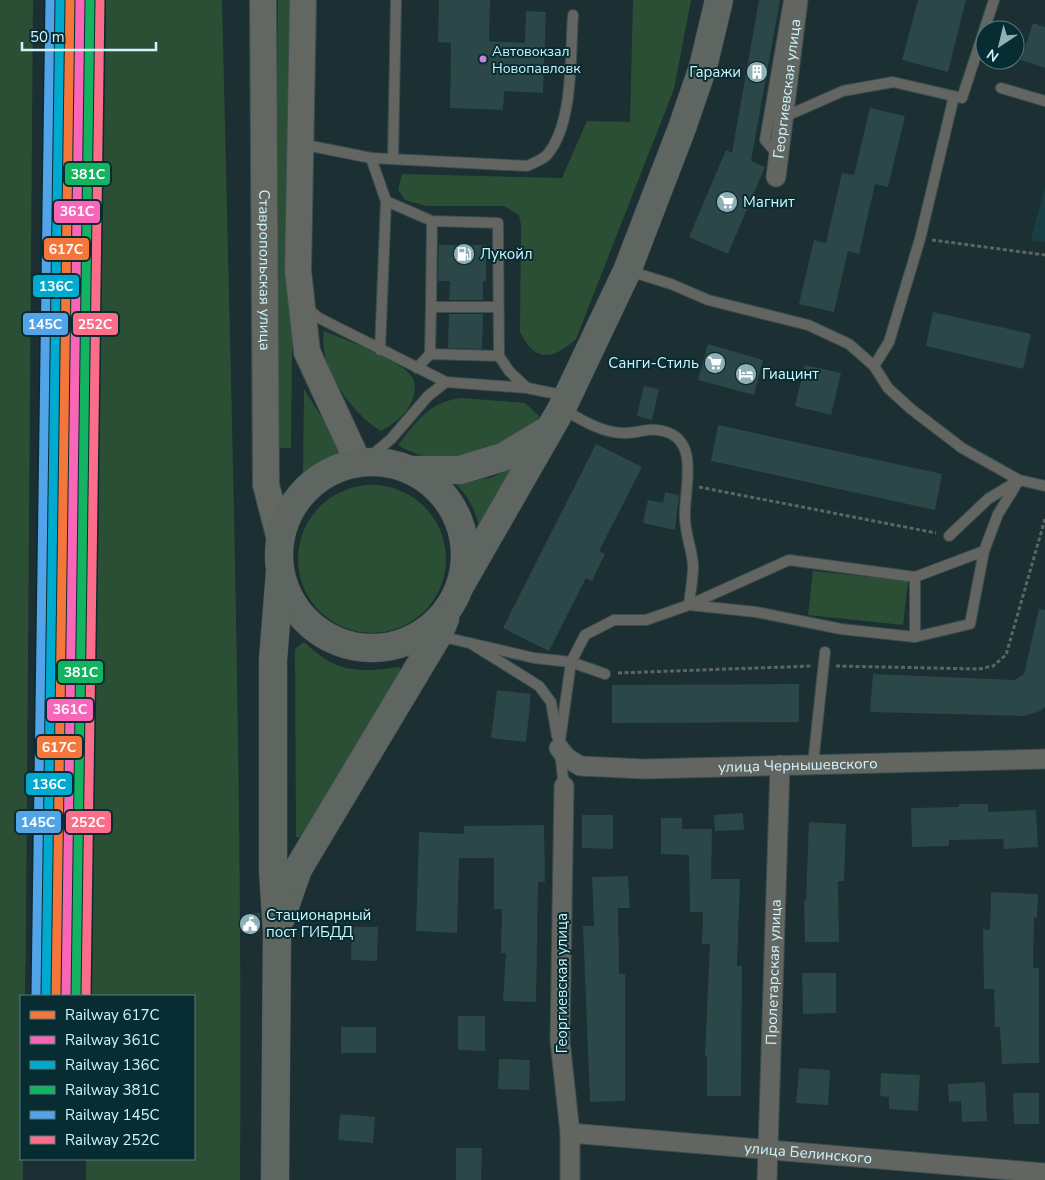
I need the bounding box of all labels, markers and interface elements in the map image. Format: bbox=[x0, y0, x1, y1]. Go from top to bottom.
street label: Георгиевская улица bbox=[768, 18, 806, 160]
scale bar bbox=[22, 20, 156, 52]
north arrow bbox=[975, 20, 1025, 70]
text: 50 m bbox=[30, 27, 65, 47]
place label: Автовокзал Новопавловк bbox=[492, 42, 581, 78]
text: N bbox=[983, 44, 1003, 66]
marker: Автовокзал Новопавловк bbox=[478, 54, 488, 64]
building icon: Гаражи bbox=[745, 60, 769, 84]
place label: Гаражи bbox=[689, 62, 741, 82]
line badge: 381С bbox=[64, 162, 111, 186]
text: 381С bbox=[71, 165, 106, 184]
street label: Ставропольская улица bbox=[254, 189, 275, 351]
supermarket icon: Магнит bbox=[715, 190, 739, 214]
place label: Магнит bbox=[743, 192, 795, 212]
line badge: 361С bbox=[53, 200, 101, 224]
text: 361С bbox=[60, 202, 95, 221]
line badge: 617C bbox=[43, 237, 90, 261]
text: 617C bbox=[49, 240, 84, 259]
fuel station icon: Лукойл bbox=[452, 242, 476, 266]
place label: Лукойл bbox=[480, 244, 533, 264]
line badge: 136С bbox=[32, 274, 80, 298]
text: 136С bbox=[39, 277, 74, 296]
line badge: 145С bbox=[22, 312, 69, 336]
line badge: 252С bbox=[72, 312, 119, 336]
text: 145С bbox=[28, 315, 63, 334]
text: 252С bbox=[78, 315, 113, 334]
supermarket icon: Санги-Стиль bbox=[703, 351, 727, 375]
place label: Санги-Стиль bbox=[608, 353, 699, 373]
hotel icon: Гиацинт bbox=[734, 362, 758, 386]
place label: Гиацинт bbox=[762, 364, 819, 384]
line badge: 381С bbox=[57, 660, 104, 684]
text: 381С bbox=[64, 663, 99, 682]
line badge: 361С bbox=[46, 698, 94, 722]
text: 361С bbox=[53, 700, 88, 719]
line badge: 617C bbox=[36, 735, 83, 759]
text: 617C bbox=[42, 738, 77, 757]
street label: улица Чернышевского bbox=[718, 753, 878, 777]
line badge: 136С bbox=[25, 772, 73, 796]
text: 136С bbox=[32, 775, 67, 794]
line badge: 145С bbox=[15, 810, 62, 834]
line badge: 252С bbox=[65, 810, 112, 834]
text: 145С bbox=[21, 813, 56, 832]
text: 252С bbox=[71, 813, 106, 832]
street label: Пролетарская улица bbox=[761, 899, 786, 1045]
place label: Стационарный пост ГИБДД bbox=[266, 905, 371, 942]
public building icon: Стационарный пост ГИБДД bbox=[238, 912, 262, 936]
street label: Георгиевская улица bbox=[552, 913, 572, 1053]
legend bbox=[20, 995, 195, 1160]
text: Railway 617C bbox=[65, 1005, 160, 1025]
text: Railway 361С bbox=[65, 1030, 160, 1050]
text: Railway 136С bbox=[65, 1055, 160, 1075]
text: Railway 381С bbox=[65, 1080, 160, 1100]
text: Railway 145С bbox=[65, 1105, 160, 1125]
text: Railway 252С bbox=[65, 1130, 160, 1150]
street label: улица Белинского bbox=[743, 1138, 873, 1168]

